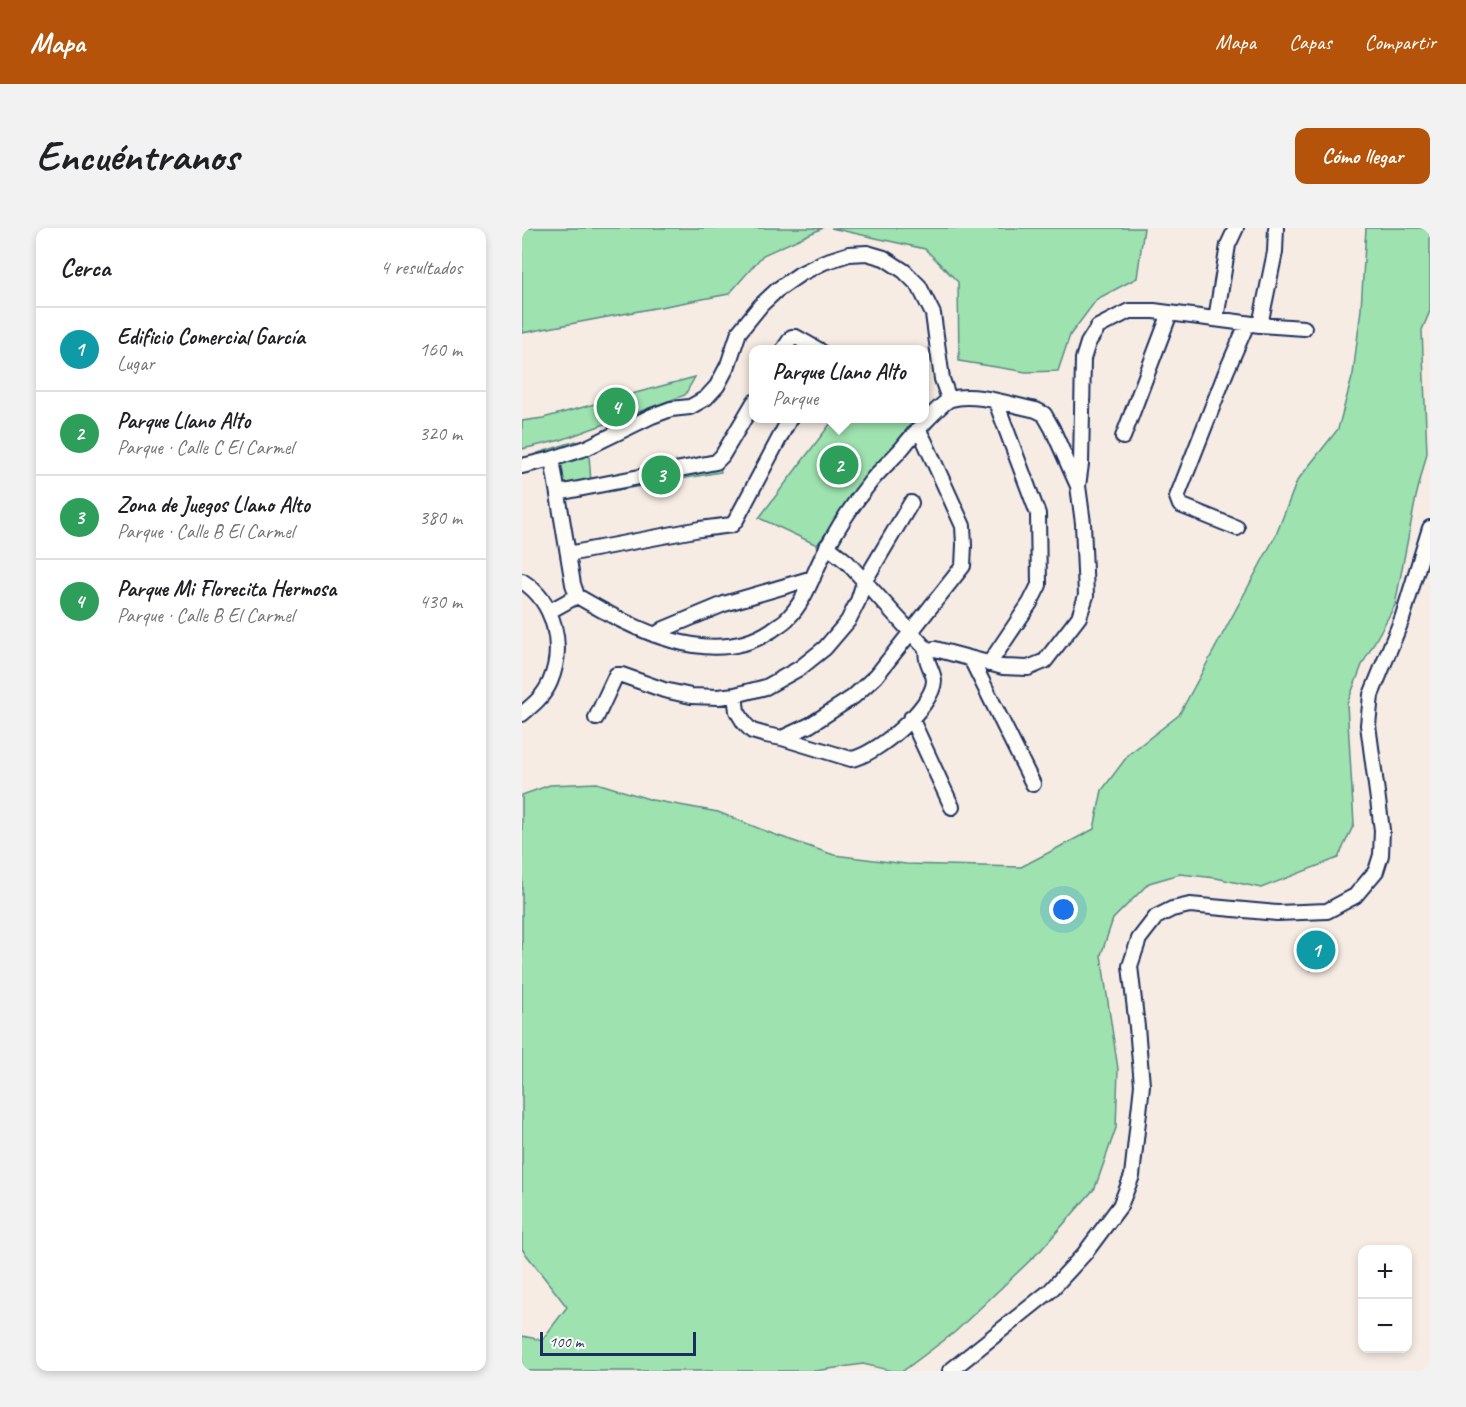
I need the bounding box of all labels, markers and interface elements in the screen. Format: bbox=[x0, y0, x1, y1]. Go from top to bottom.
text: Mapa bbox=[30, 25, 85, 60]
text: Mapa bbox=[1215, 29, 1256, 55]
text: Capas bbox=[1289, 29, 1332, 55]
text: Compartir bbox=[1365, 29, 1436, 55]
button: Cómo llegar bbox=[1295, 128, 1430, 184]
text: Encuéntranos bbox=[36, 130, 238, 183]
text: Cerca bbox=[60, 251, 110, 284]
text: 4 resultados bbox=[380, 255, 462, 280]
text: Edificio Comercial García bbox=[117, 323, 305, 351]
text: 1 bbox=[75, 337, 84, 362]
text: 160 m bbox=[419, 337, 462, 362]
popup bbox=[749, 345, 929, 423]
text: Lugar bbox=[117, 351, 154, 376]
text: Parque Llano Alto bbox=[772, 358, 906, 386]
pin: 4 bbox=[596, 384, 635, 429]
text: Parque bbox=[772, 386, 818, 411]
text: Parque Llano Alto bbox=[117, 407, 250, 435]
text: 2 bbox=[75, 421, 84, 446]
text: 320 m bbox=[419, 421, 462, 446]
text: Parque · Calle C El Carmel bbox=[117, 435, 294, 460]
pin: 2 bbox=[820, 442, 858, 488]
pin: 3 bbox=[642, 452, 680, 498]
text: Zona de Juegos Llano Alto bbox=[117, 491, 310, 519]
text: 3 bbox=[75, 505, 84, 530]
text: 380 m bbox=[419, 505, 462, 530]
text: Parque · Calle B El Carmel bbox=[117, 519, 294, 544]
text: Parque Mi Florecita Hermosa bbox=[117, 575, 336, 603]
text: 4 bbox=[75, 589, 84, 614]
text: 430 m bbox=[419, 589, 462, 614]
text: Parque · Calle B El Carmel bbox=[117, 603, 294, 628]
your location bbox=[1049, 895, 1078, 924]
pin: 1 bbox=[1296, 928, 1336, 972]
map controls bbox=[1358, 1245, 1412, 1353]
button: + bbox=[1358, 1245, 1412, 1299]
button: − bbox=[1358, 1299, 1412, 1353]
scale bar bbox=[540, 1329, 696, 1356]
text: 100 m bbox=[549, 1332, 583, 1352]

